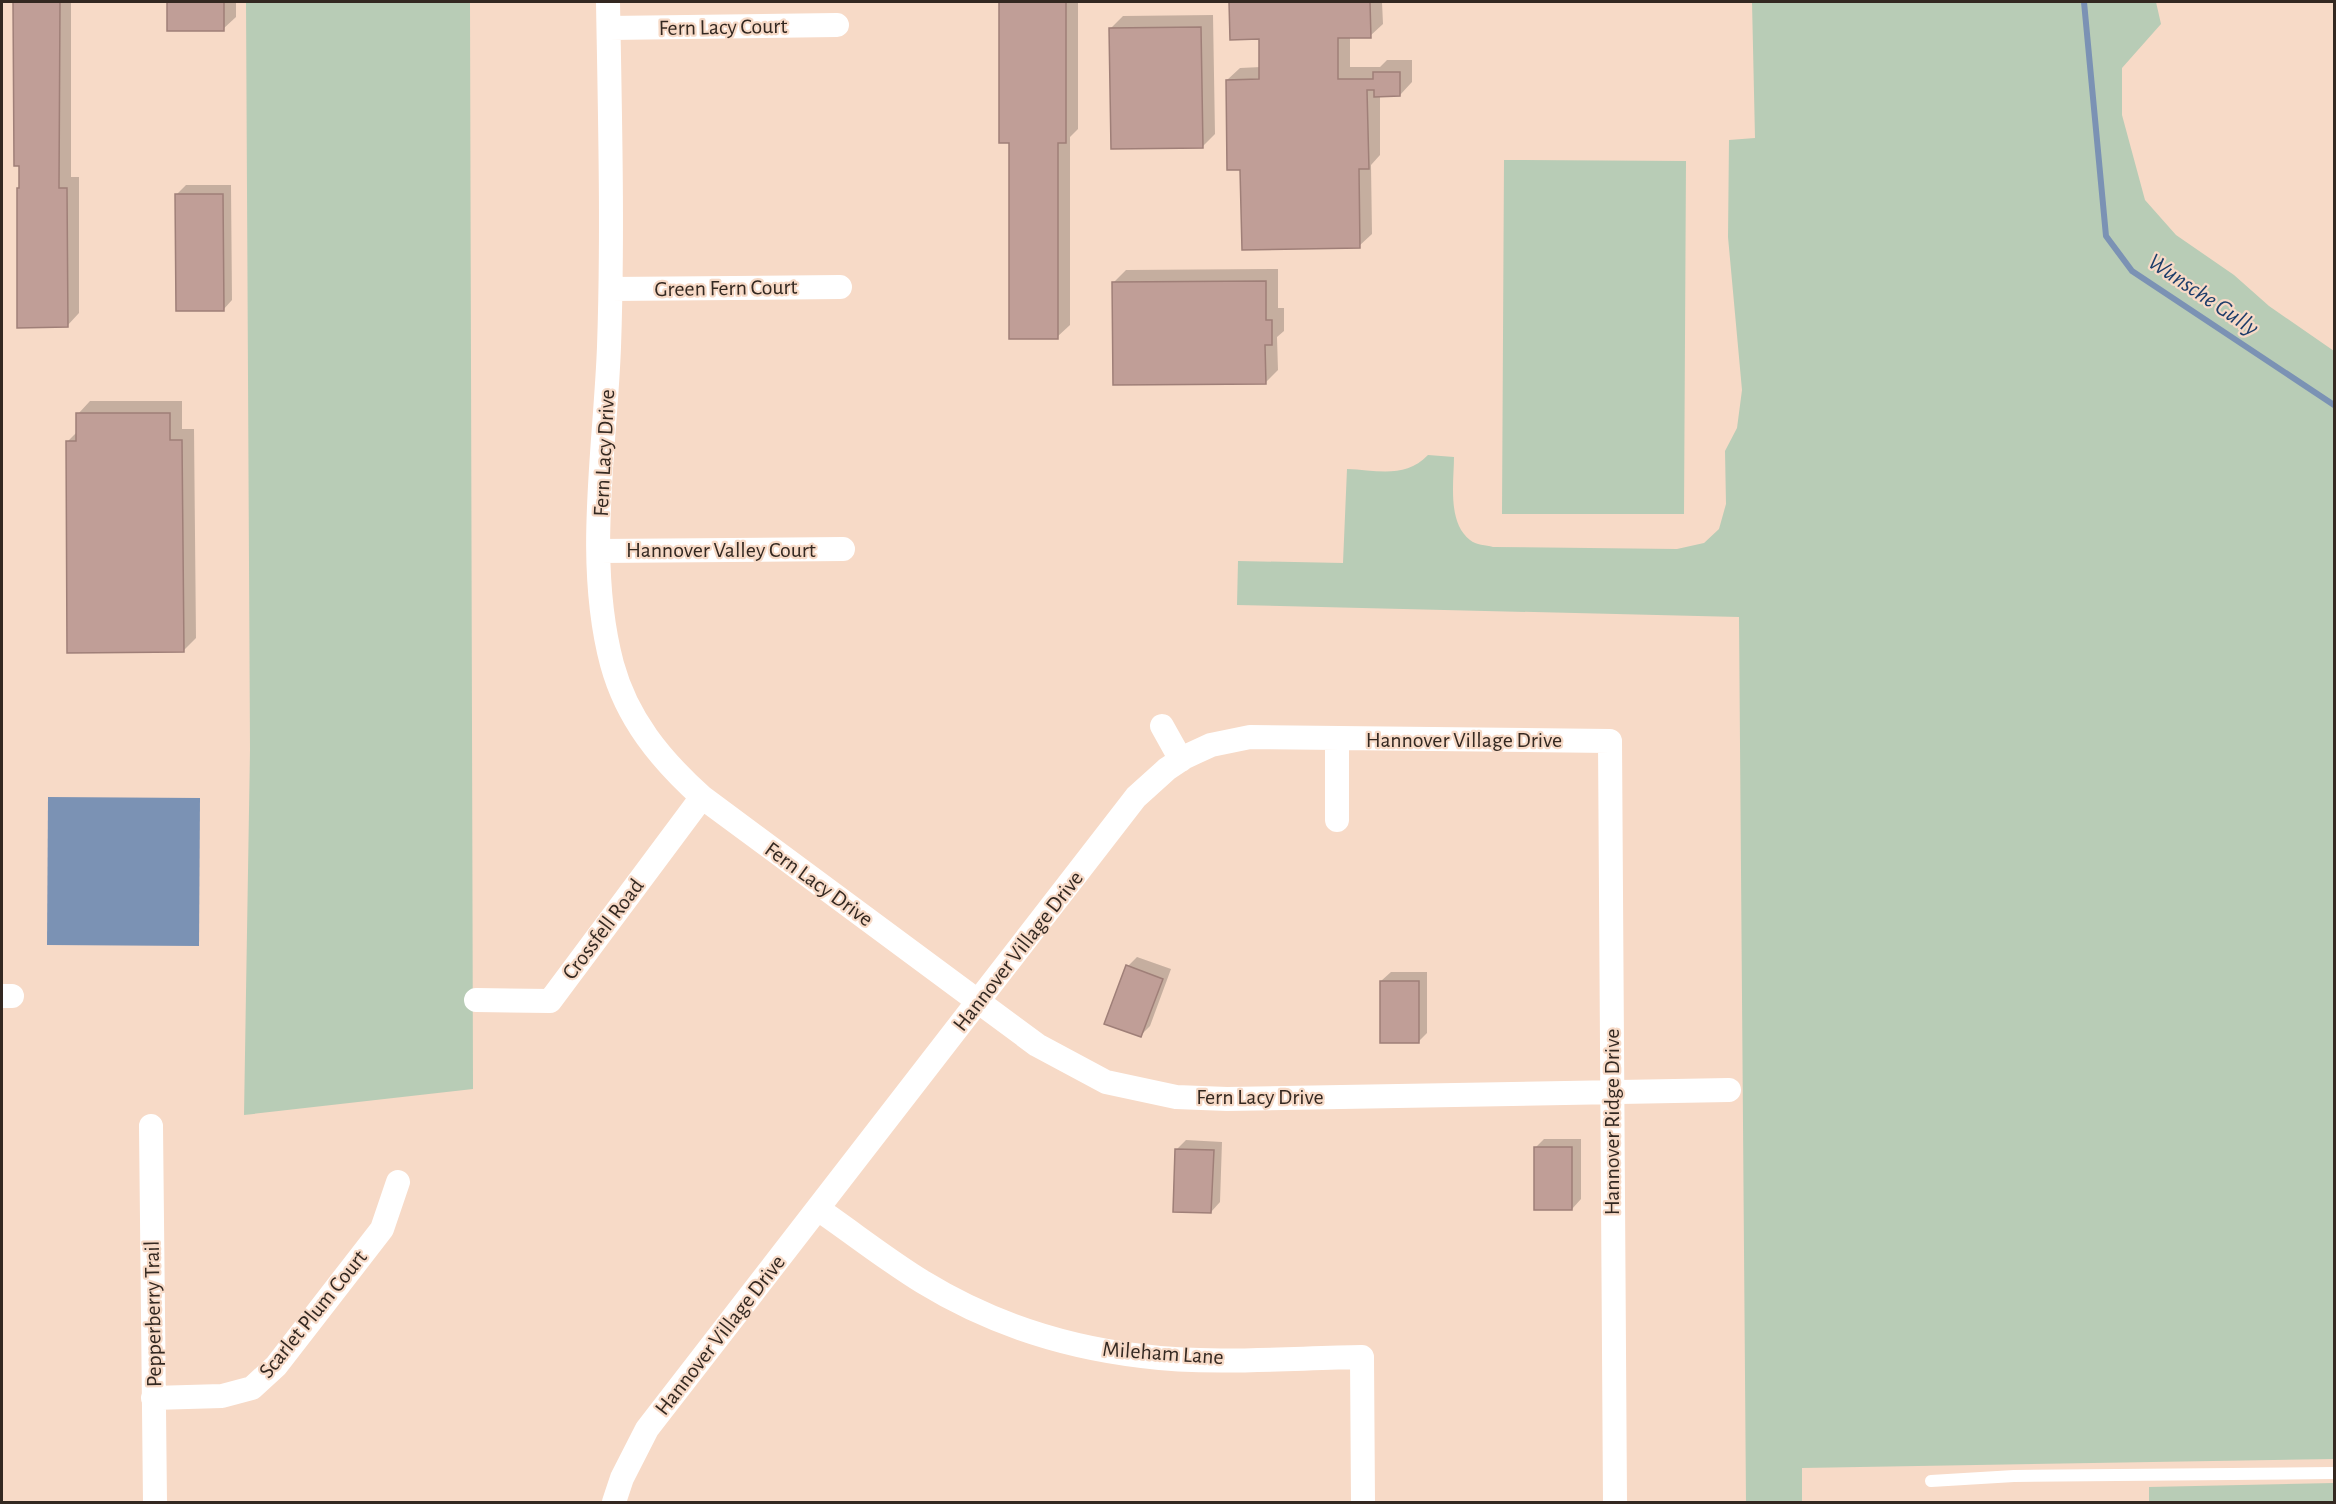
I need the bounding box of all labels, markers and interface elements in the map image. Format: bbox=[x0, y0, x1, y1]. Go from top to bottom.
street label: Fern Lacy Court bbox=[658, 15, 788, 39]
water label: Wunsche Gully bbox=[2143, 249, 2263, 341]
street label: Green Fern Court bbox=[654, 276, 798, 300]
street label: Fern Lacy Drive bbox=[590, 389, 618, 517]
street label: Hannover Valley Court bbox=[626, 539, 816, 561]
street label: Hannover Village Drive bbox=[1366, 729, 1562, 751]
street label: Fern Lacy Drive bbox=[761, 838, 877, 930]
street label: Hannover Village Drive bbox=[949, 867, 1087, 1035]
street label: Crossfell Road bbox=[558, 875, 648, 983]
street label: Hannover Ridge Drive bbox=[1601, 1029, 1623, 1215]
street label: Fern Lacy Drive bbox=[1196, 1086, 1324, 1108]
street label: Pepperberry Trail bbox=[141, 1241, 165, 1387]
street label: Scarlet Plum Court bbox=[255, 1246, 371, 1382]
street label: Hannover Village Drive bbox=[651, 1251, 789, 1419]
street label: Mileham Lane bbox=[1102, 1338, 1224, 1368]

